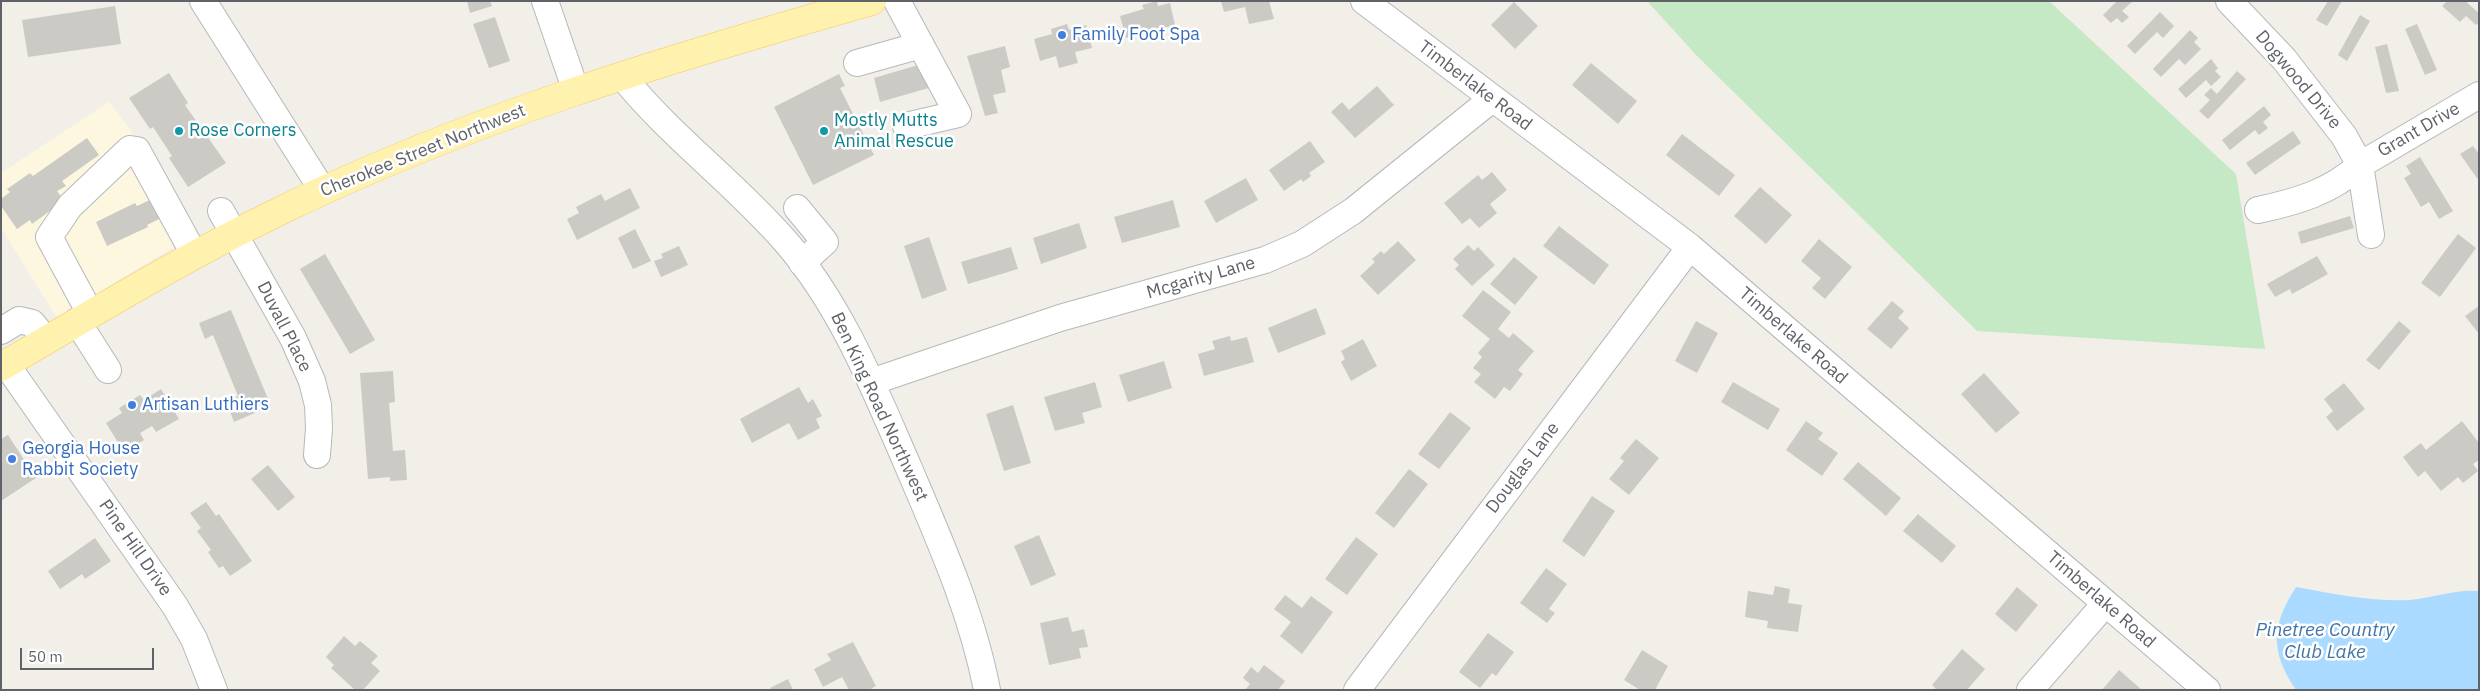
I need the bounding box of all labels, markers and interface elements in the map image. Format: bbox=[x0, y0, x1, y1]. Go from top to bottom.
place label: Family Foot Spa bbox=[1072, 24, 1200, 46]
street label: Dogwood Drive bbox=[2250, 26, 2346, 134]
marker: Family Foot Spa bbox=[1056, 29, 1068, 41]
street label: Timberlake Road bbox=[1414, 36, 1536, 136]
street label: Grant Drive bbox=[2374, 98, 2464, 162]
street label: Cherokee Street Northwest bbox=[317, 100, 529, 202]
place label: Mostly Mutts Animal Rescue bbox=[834, 110, 954, 152]
place label: Rose Corners bbox=[189, 120, 297, 142]
marker: Rose Corners bbox=[173, 125, 185, 137]
marker: Mostly Mutts Animal Rescue bbox=[818, 125, 830, 137]
street label: Mcgarity Lane bbox=[1144, 252, 1258, 304]
street label: Duvall Place bbox=[252, 278, 316, 376]
street label: Timberlake Road bbox=[1734, 283, 1852, 389]
street label: Ben King Road Northwest bbox=[826, 309, 932, 505]
place label: Artisan Luthiers bbox=[142, 394, 269, 416]
marker: Artisan Luthiers bbox=[126, 399, 138, 411]
street label: Douglas Lane bbox=[1482, 418, 1564, 518]
place label: Georgia House Rabbit Society bbox=[22, 438, 140, 480]
marker: Georgia House Rabbit Society bbox=[6, 453, 18, 465]
street label: Pine Hill Drive bbox=[94, 496, 176, 600]
street label: Timberlake Road bbox=[2042, 547, 2160, 653]
water label: Pinetree Country Club Lake bbox=[2255, 620, 2395, 664]
scale bar bbox=[22, 638, 156, 670]
text: 50 m bbox=[28, 647, 63, 666]

